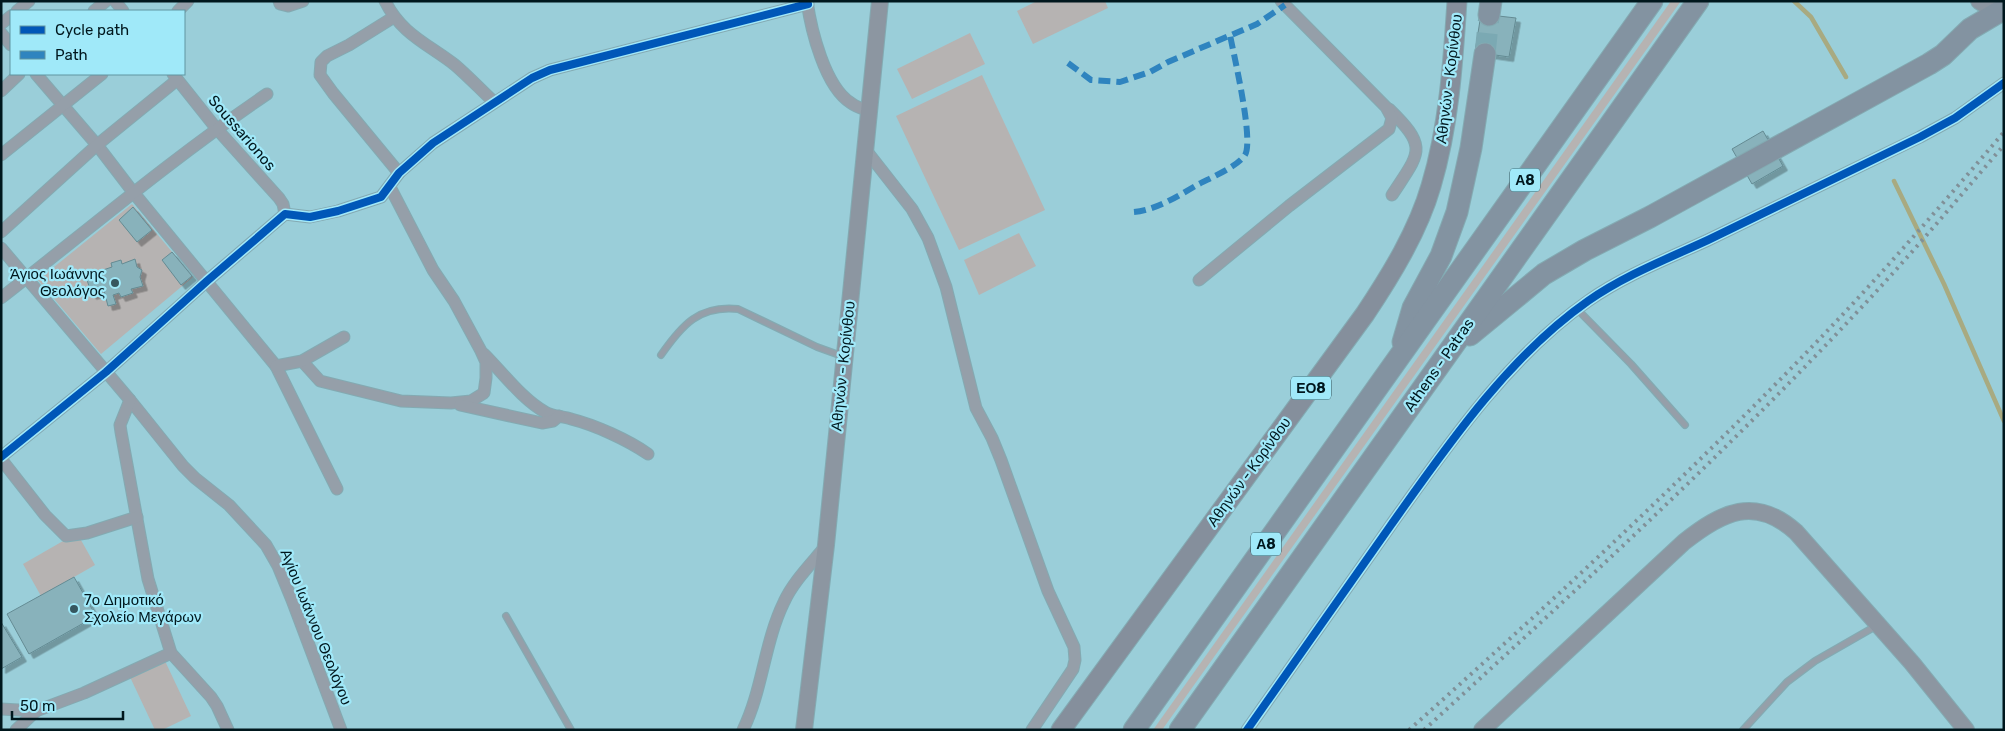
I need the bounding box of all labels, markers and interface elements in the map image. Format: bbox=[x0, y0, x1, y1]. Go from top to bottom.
legend bbox=[10, 10, 185, 75]
street label: Αθηνών - Κορίνθου bbox=[1432, 13, 1466, 145]
text: Cycle path bbox=[55, 21, 129, 39]
text: Path bbox=[55, 46, 88, 64]
street label: Soussarionos bbox=[204, 92, 280, 175]
road number: Α8 bbox=[1510, 168, 1540, 192]
place label: Άγιος Ιωάννης Θεολόγος bbox=[10, 265, 105, 300]
marker: Άγιος Ιωάννης Θεολόγος bbox=[109, 277, 121, 289]
street label: Αθηνών - Κορίνθου bbox=[827, 300, 859, 432]
street label: Athens - Patras bbox=[1400, 315, 1478, 415]
road number: ΕΟ8 bbox=[1291, 376, 1331, 399]
street label: Αθηνών - Κορίνθου bbox=[1203, 414, 1295, 530]
road number: Α8 bbox=[1251, 532, 1281, 556]
street label: Αγίου Ιωάννου Θεολόγου bbox=[276, 546, 356, 708]
place label: 7ο Δημοτικό Σχολείο Μεγάρων bbox=[84, 591, 201, 626]
marker: 7ο Δημοτικό Σχολείο Μεγάρων bbox=[68, 603, 80, 615]
scale bar bbox=[12, 688, 124, 720]
text: 50 m bbox=[20, 697, 55, 715]

